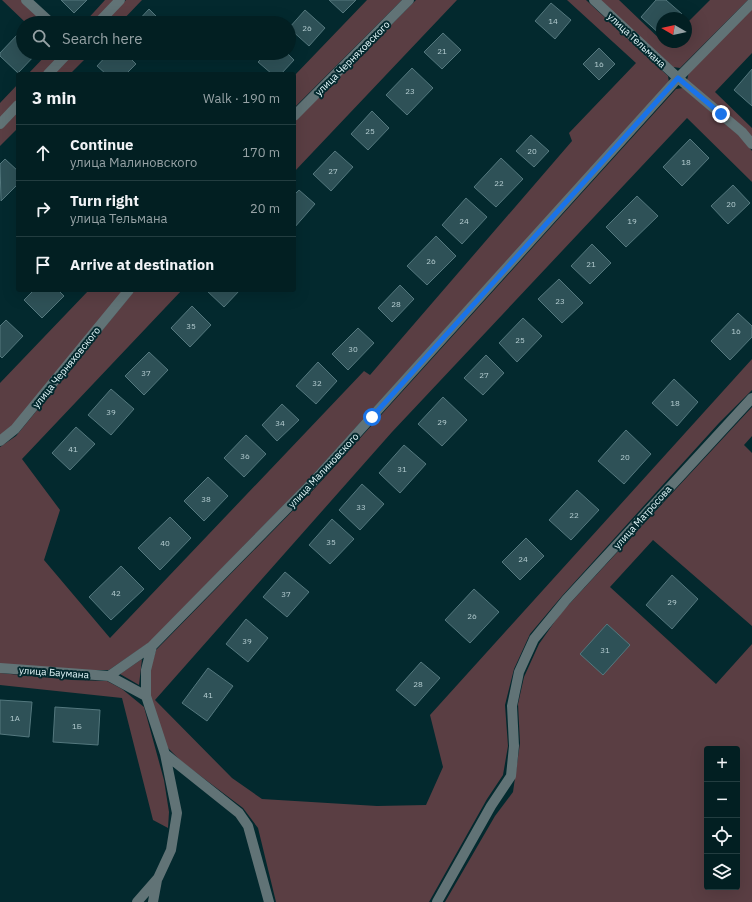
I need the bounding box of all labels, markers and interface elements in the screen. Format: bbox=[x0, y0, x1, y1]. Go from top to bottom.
street label: улица Тельмана bbox=[605, 10, 669, 71]
north arrow bbox=[656, 12, 692, 48]
search box bbox=[16, 16, 296, 60]
house number: 14 bbox=[548, 16, 558, 26]
street label: улица Черняховского bbox=[312, 18, 393, 99]
house number: 26 bbox=[302, 23, 312, 33]
icon: search bbox=[30, 27, 52, 49]
text: Search here bbox=[62, 29, 142, 48]
house number: 21 bbox=[437, 46, 447, 56]
house number: 16 bbox=[594, 59, 604, 69]
house number: 23 bbox=[405, 86, 415, 96]
text: 3 min bbox=[32, 87, 76, 109]
text: Walk · 190 m bbox=[203, 90, 280, 107]
route end bbox=[712, 105, 730, 123]
house number: 25 bbox=[365, 126, 375, 136]
text: Continue bbox=[70, 135, 134, 154]
icon: ahead bbox=[32, 142, 54, 164]
text: 170 m bbox=[242, 144, 280, 161]
house number: 20 bbox=[527, 146, 537, 156]
text: улица Малиновского bbox=[70, 154, 197, 171]
house number: 18 bbox=[681, 157, 691, 167]
house number: 27 bbox=[328, 166, 338, 176]
house number: 22 bbox=[494, 178, 504, 188]
text: Turn right bbox=[70, 191, 139, 210]
icon: right bbox=[32, 198, 54, 220]
house number: 20 bbox=[726, 199, 736, 209]
text: 20 m bbox=[250, 200, 280, 217]
text: улица Тельмана bbox=[70, 210, 168, 227]
house number: 24 bbox=[459, 216, 469, 226]
house number: 19 bbox=[627, 216, 637, 226]
icon: arrive bbox=[32, 254, 54, 276]
text: Arrive at destination bbox=[70, 255, 214, 274]
house number: 26 bbox=[426, 256, 436, 266]
house number: 21 bbox=[586, 259, 596, 269]
house number: 23 bbox=[555, 296, 565, 306]
house number: 28 bbox=[391, 299, 401, 309]
house number: 35 bbox=[186, 321, 196, 331]
street label: улица Черняховского bbox=[30, 324, 103, 411]
house number: 16 bbox=[731, 326, 741, 336]
house number: 25 bbox=[515, 335, 525, 345]
house number: 30 bbox=[348, 344, 358, 354]
house number: 37 bbox=[141, 368, 151, 378]
house number: 27 bbox=[479, 370, 489, 380]
house number: 32 bbox=[312, 378, 322, 388]
house number: 18 bbox=[670, 398, 680, 408]
house number: 39 bbox=[106, 407, 116, 417]
route start bbox=[363, 408, 381, 426]
house number: 29 bbox=[437, 417, 447, 427]
house number: 34 bbox=[275, 418, 285, 428]
street label: улица Малиновского bbox=[285, 430, 362, 511]
house number: 41 bbox=[68, 444, 78, 454]
house number: 36 bbox=[240, 451, 250, 461]
house number: 20 bbox=[620, 452, 630, 462]
house number: 31 bbox=[397, 464, 407, 474]
street label: улица Матросова bbox=[610, 482, 675, 552]
house number: 38 bbox=[201, 494, 211, 504]
house number: 33 bbox=[356, 502, 366, 512]
house number: 22 bbox=[569, 510, 579, 520]
house number: 35 bbox=[326, 537, 336, 547]
house number: 40 bbox=[160, 538, 170, 548]
house number: 24 bbox=[518, 554, 528, 564]
house number: 42 bbox=[111, 588, 121, 598]
house number: 37 bbox=[281, 589, 291, 599]
house number: 29 bbox=[667, 597, 677, 607]
house number: 26 bbox=[467, 611, 477, 621]
house number: 39 bbox=[242, 636, 252, 646]
house number: 31 bbox=[600, 645, 610, 655]
street label: улица Баумана bbox=[18, 664, 90, 681]
house number: 28 bbox=[413, 679, 423, 689]
house number: 41 bbox=[203, 690, 213, 700]
house number: 1А bbox=[10, 713, 20, 723]
house number: 1Б bbox=[72, 721, 82, 731]
map controls bbox=[704, 746, 740, 890]
button: + bbox=[704, 746, 740, 782]
button: − bbox=[704, 782, 740, 818]
button: locate bbox=[704, 818, 740, 854]
button: layers bbox=[704, 854, 740, 890]

